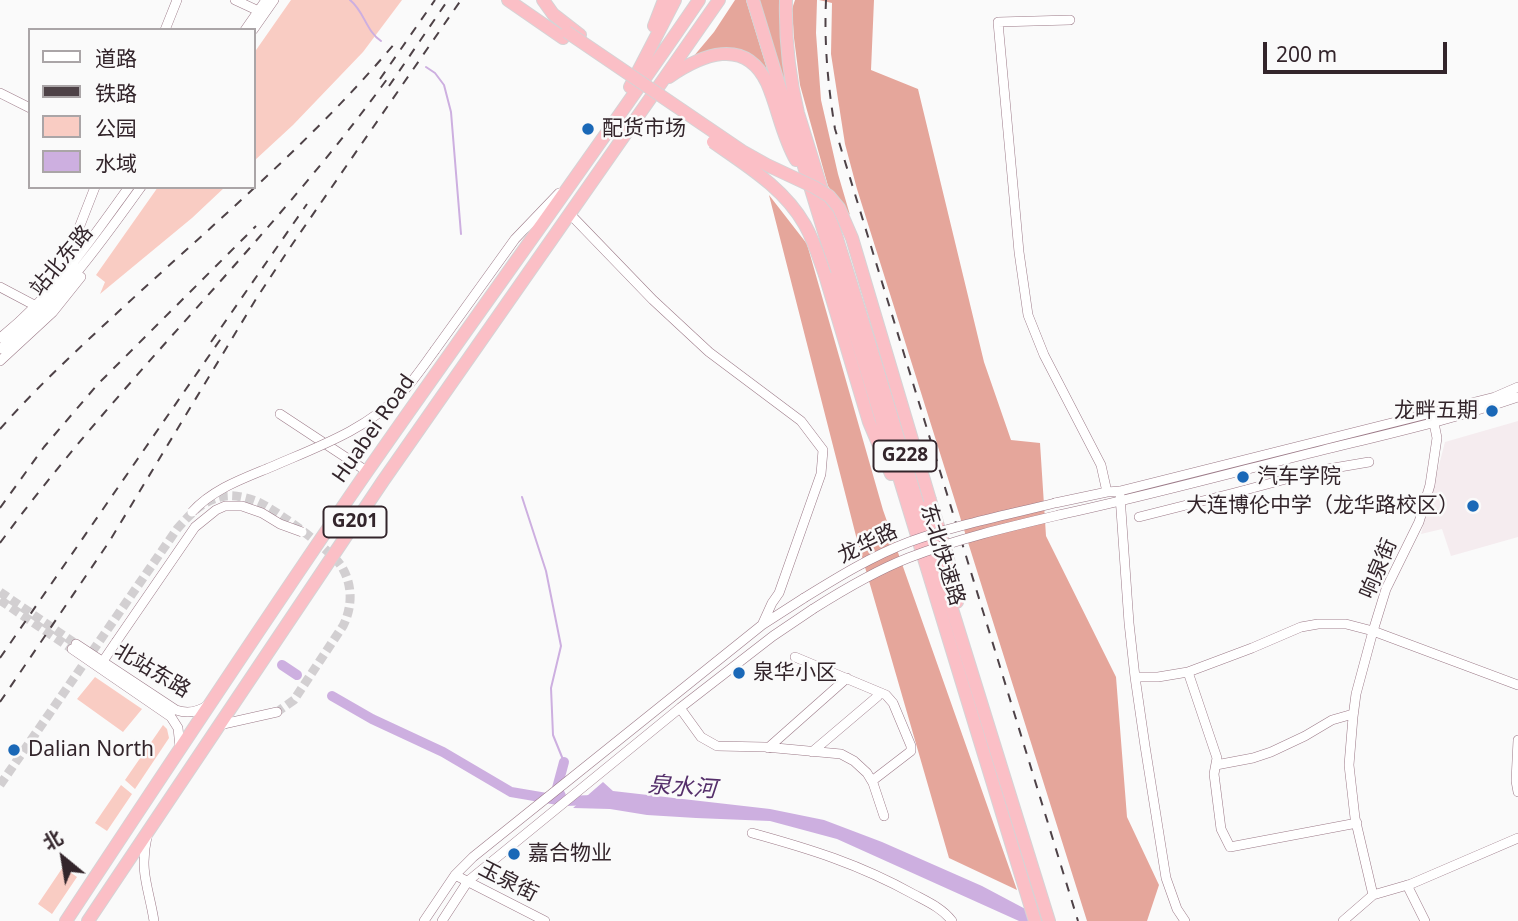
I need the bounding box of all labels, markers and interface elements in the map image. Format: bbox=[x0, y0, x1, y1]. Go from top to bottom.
legend bbox=[28, 28, 256, 189]
scale bar bbox=[1266, 28, 1450, 72]
text: 200 m bbox=[1276, 40, 1337, 68]
text: 道路 bbox=[95, 44, 137, 72]
text: 铁路 bbox=[95, 79, 137, 107]
text: 公园 bbox=[95, 114, 137, 142]
place label: 配货市场 bbox=[602, 116, 686, 142]
marker: 配货市场 bbox=[580, 121, 596, 137]
text: 水域 bbox=[95, 149, 137, 177]
street label: 站北东路 bbox=[25, 221, 99, 301]
street label: Huabei Road bbox=[327, 370, 421, 488]
place label: 龙畔五期 bbox=[1394, 398, 1478, 424]
marker: 龙畔五期 bbox=[1484, 403, 1500, 419]
road number: G228 bbox=[874, 440, 936, 471]
place label: 汽车学院 bbox=[1257, 464, 1341, 490]
marker: 汽车学院 bbox=[1235, 469, 1251, 485]
place label: 大连博伦中学（龙华路校区） bbox=[1186, 493, 1459, 519]
marker: 大连博伦中学（龙华路校区） bbox=[1465, 498, 1481, 514]
street label: 东北快速路 bbox=[915, 501, 969, 609]
road number: G201 bbox=[324, 506, 386, 538]
street label: 龙华路 bbox=[834, 519, 902, 569]
street label: 响泉街 bbox=[1355, 535, 1403, 603]
street label: 北站东路 bbox=[110, 639, 194, 703]
place label: 泉华小区 bbox=[753, 660, 837, 686]
marker: 泉华小区 bbox=[731, 665, 747, 681]
place label: Dalian North bbox=[28, 737, 154, 763]
marker: Dalian North bbox=[6, 742, 22, 758]
water label: 泉水河 bbox=[647, 772, 717, 804]
north arrow bbox=[28, 823, 98, 893]
text: 北 bbox=[38, 824, 67, 856]
place label: 嘉合物业 bbox=[528, 841, 612, 867]
marker: 嘉合物业 bbox=[506, 846, 522, 862]
street label: 玉泉街 bbox=[474, 856, 542, 908]

